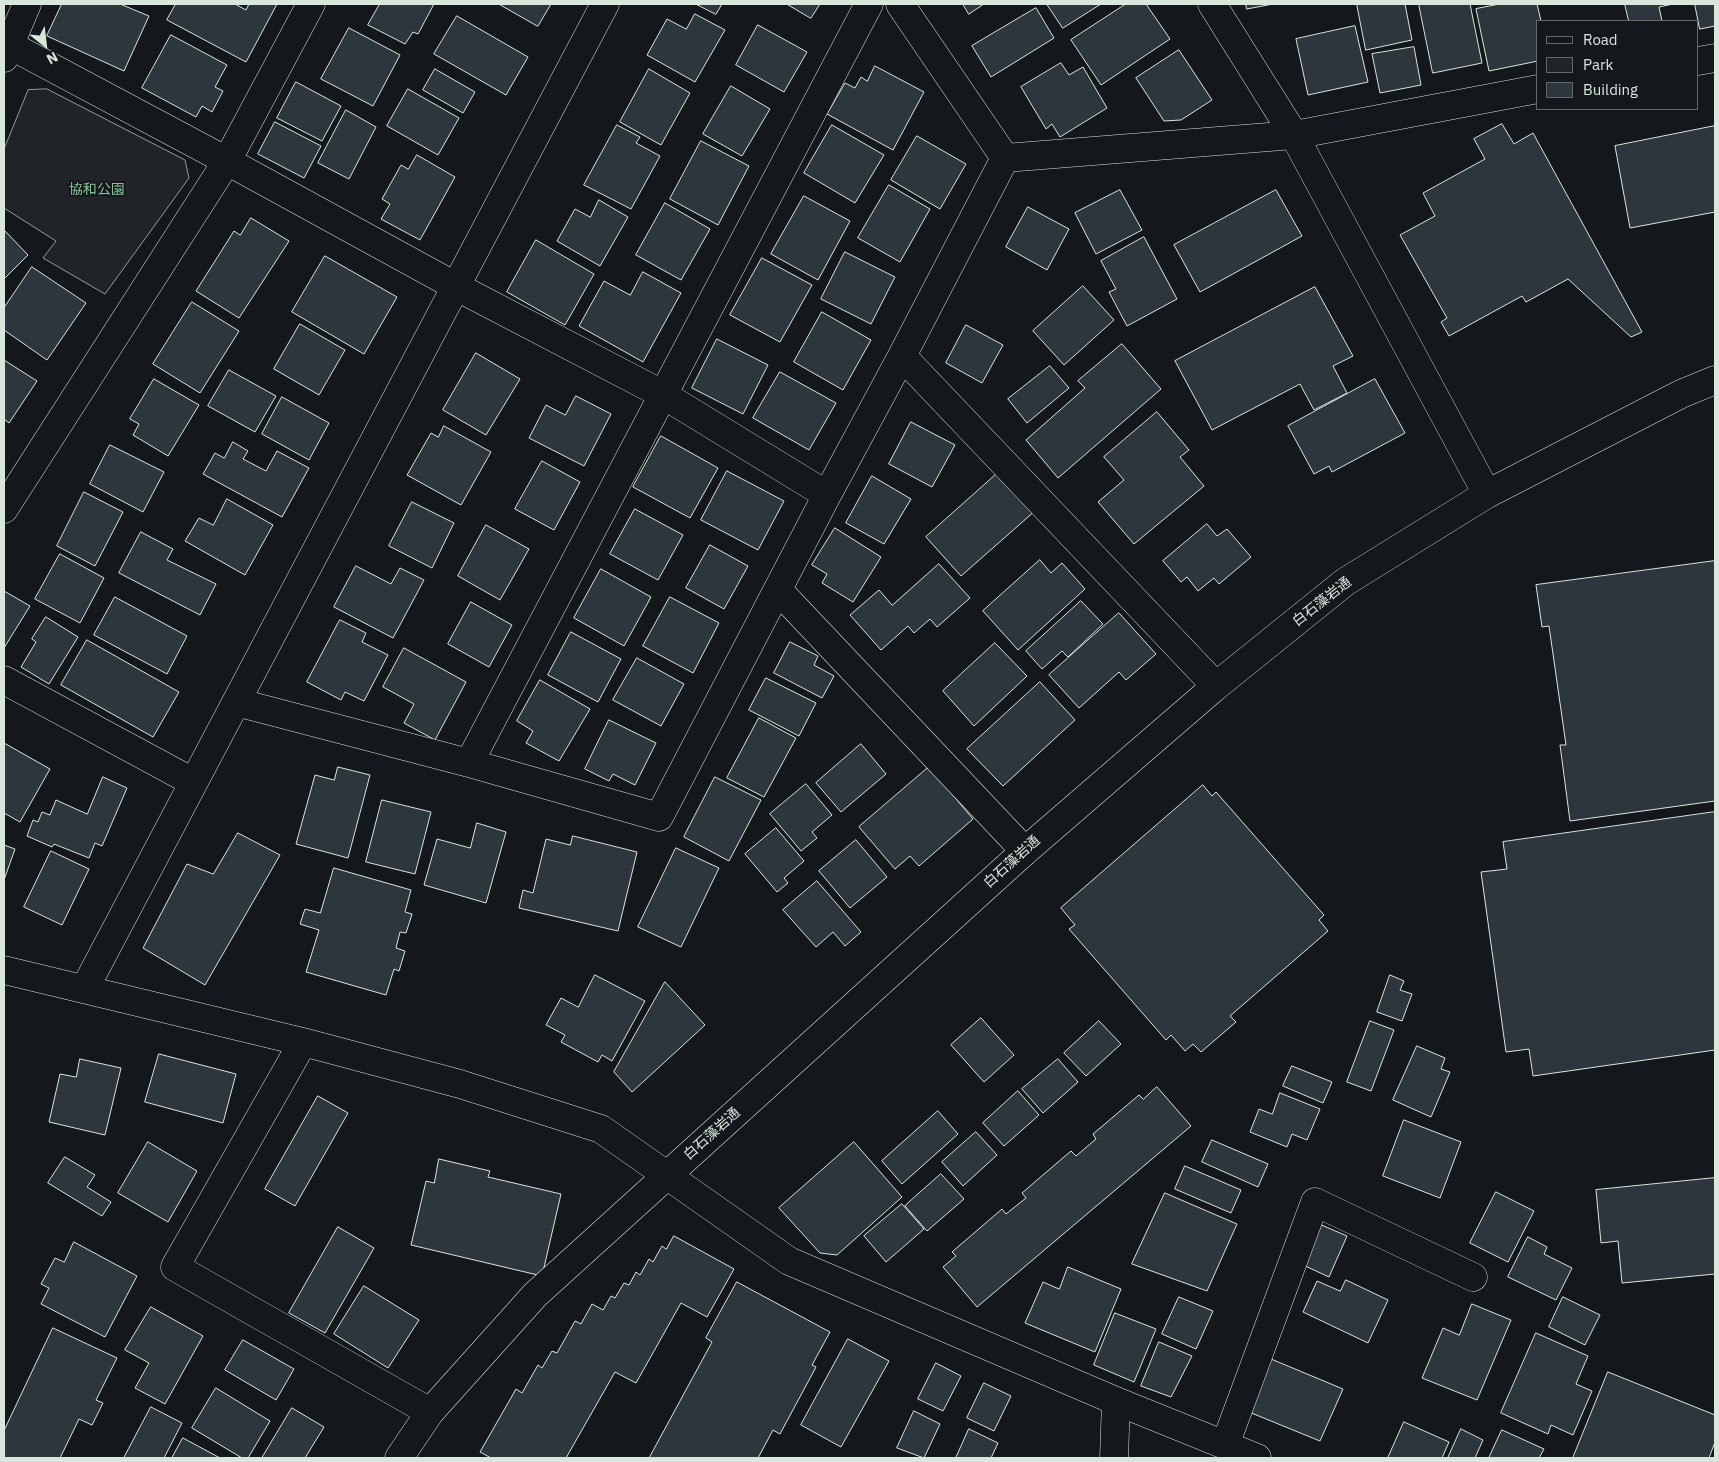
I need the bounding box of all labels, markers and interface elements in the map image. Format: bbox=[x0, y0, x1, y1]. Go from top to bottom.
north arrow bbox=[20, 20, 70, 70]
legend bbox=[1536, 20, 1699, 110]
text: Road bbox=[1583, 30, 1618, 49]
text: N bbox=[43, 48, 61, 68]
text: Park bbox=[1583, 55, 1613, 74]
text: Building bbox=[1583, 80, 1638, 99]
park label: 協和公園 bbox=[69, 182, 125, 198]
street label: 白石藻岩通 bbox=[1289, 574, 1355, 630]
street label: 白石藻岩通 bbox=[980, 832, 1044, 892]
street label: 白石藻岩通 bbox=[680, 1104, 744, 1164]

